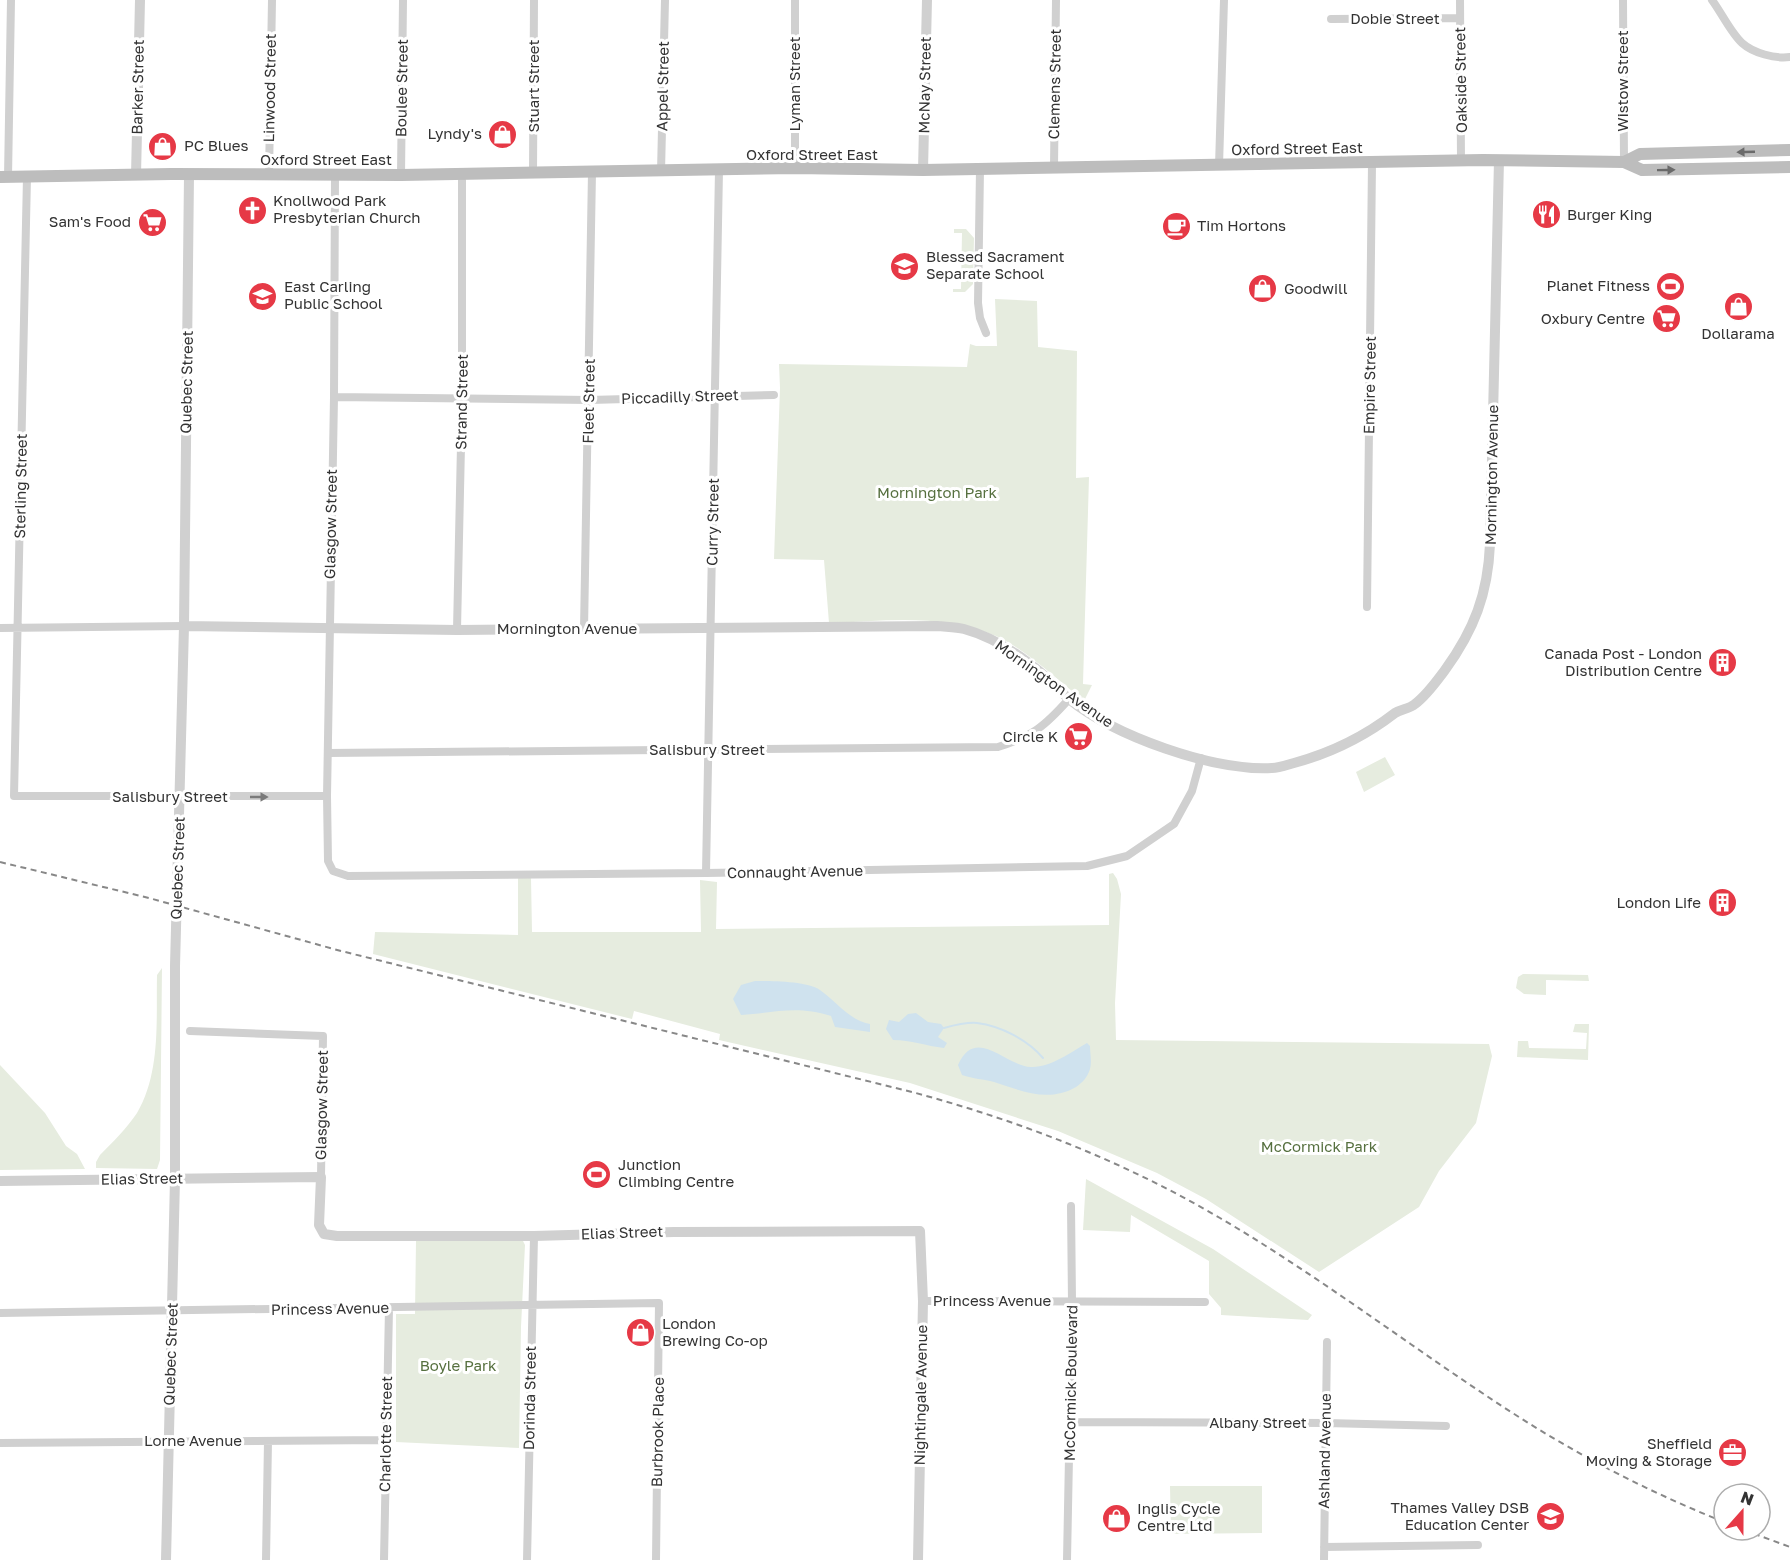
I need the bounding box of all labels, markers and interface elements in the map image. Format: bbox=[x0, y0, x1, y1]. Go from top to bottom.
street label: Dobie Street bbox=[1350, 9, 1440, 27]
street label: Oakside Street bbox=[1450, 27, 1470, 133]
street label: Clemens Street bbox=[1044, 28, 1064, 140]
street label: Wistow Street bbox=[1613, 30, 1631, 132]
street label: Linwood Street bbox=[259, 33, 279, 143]
street label: McNay Street bbox=[914, 36, 934, 134]
street label: Lyman Street bbox=[785, 37, 803, 131]
street label: Barker Street bbox=[127, 39, 147, 135]
street label: Boulee Street bbox=[391, 39, 411, 137]
street label: Stuart Street bbox=[524, 39, 542, 133]
street label: Appel Street bbox=[652, 41, 672, 131]
shop icon: Lyndy's bbox=[487, 118, 519, 150]
place label: Lyndy's bbox=[428, 124, 482, 142]
shop icon: PC Blues bbox=[147, 130, 179, 162]
place label: PC Blues bbox=[184, 136, 248, 154]
street label: Oxford Street East bbox=[1231, 138, 1363, 158]
street label: Oxford Street East bbox=[746, 145, 878, 163]
one-way arrow bbox=[1737, 147, 1756, 156]
street label: Oxford Street East bbox=[260, 150, 392, 168]
one-way arrow bbox=[1657, 165, 1676, 175]
place label: Knollwood Park Presbyterian Church bbox=[273, 191, 421, 226]
church icon: Knollwood Park Presbyterian Church bbox=[236, 194, 268, 226]
restaurant icon: Burger King bbox=[1530, 199, 1562, 231]
place label: Burger King bbox=[1567, 205, 1652, 223]
supermarket icon: Sam's Food bbox=[136, 206, 168, 238]
cafe icon: Tim Hortons bbox=[1160, 210, 1192, 242]
place label: Sam's Food bbox=[49, 212, 131, 230]
place label: Tim Hortons bbox=[1197, 216, 1286, 234]
place label: Blessed Sacrament Separate School bbox=[926, 247, 1064, 282]
school or university icon: Blessed Sacrament Separate School bbox=[889, 250, 921, 282]
sports icon: Planet Fitness bbox=[1655, 270, 1687, 302]
shop icon: Goodwill bbox=[1247, 273, 1279, 305]
place label: Planet Fitness bbox=[1546, 276, 1650, 294]
place label: East Carling Public School bbox=[284, 277, 383, 312]
place label: Goodwill bbox=[1284, 279, 1348, 297]
school or university icon: East Carling Public School bbox=[247, 280, 279, 312]
shop icon: Dollarama bbox=[1722, 291, 1754, 323]
supermarket icon: Oxbury Centre bbox=[1650, 303, 1682, 335]
place label: Oxbury Centre bbox=[1541, 309, 1645, 327]
place label: Dollarama bbox=[1701, 324, 1775, 342]
street label: Quebec Street bbox=[176, 330, 196, 434]
street label: Empire Street bbox=[1359, 336, 1379, 434]
street label: Strand Street bbox=[451, 354, 471, 450]
street label: Fleet Street bbox=[578, 358, 598, 444]
street label: Piccadilly Street bbox=[621, 385, 739, 407]
street label: Mornington Avenue bbox=[1481, 404, 1501, 545]
street label: Sterling Street bbox=[10, 433, 30, 539]
street label: Glasgow Street bbox=[320, 469, 340, 579]
street label: Curry Street bbox=[702, 478, 722, 566]
park label: Mornington Park bbox=[877, 483, 997, 501]
street label: Mornington Avenue bbox=[497, 619, 637, 637]
street label: Mornington Avenue bbox=[992, 636, 1117, 731]
place label: Canada Post - London Distribution Centre bbox=[1544, 644, 1702, 679]
building icon: Canada Post - London Distribution Centre bbox=[1707, 647, 1739, 679]
supermarket icon: Circle K bbox=[1063, 721, 1095, 753]
place label: Circle K bbox=[1002, 727, 1058, 745]
street label: Salisbury Street bbox=[649, 740, 765, 758]
street label: Salisbury Street bbox=[112, 787, 228, 805]
one-way arrow bbox=[250, 792, 269, 802]
street label: Quebec Street bbox=[166, 816, 188, 920]
street label: Connaught Avenue bbox=[727, 861, 864, 881]
building icon: London Life bbox=[1706, 887, 1738, 919]
place label: London Life bbox=[1617, 893, 1701, 911]
street label: Glasgow Street bbox=[311, 1050, 331, 1160]
park label: McCormick Park bbox=[1261, 1137, 1378, 1155]
place label: Junction Climbing Centre bbox=[618, 1155, 734, 1190]
sports icon: Junction Climbing Centre bbox=[581, 1158, 613, 1190]
street label: Elias Street bbox=[101, 1168, 183, 1188]
street label: Elias Street bbox=[580, 1222, 664, 1242]
street label: Princess Avenue bbox=[933, 1291, 1051, 1309]
street label: Princess Avenue bbox=[271, 1298, 390, 1318]
street label: Quebec Street bbox=[159, 1302, 181, 1406]
street label: McCormick Boulevard bbox=[1060, 1305, 1080, 1461]
place label: London Brewing Co-op bbox=[662, 1314, 768, 1349]
shop icon: London Brewing Co-op bbox=[625, 1317, 657, 1349]
street label: Nightingale Avenue bbox=[910, 1324, 930, 1465]
street label: Dorinda Street bbox=[519, 1346, 539, 1450]
park label: Boyle Park bbox=[420, 1356, 497, 1374]
street label: Charlotte Street bbox=[375, 1376, 395, 1492]
street label: Burbrook Place bbox=[647, 1376, 667, 1487]
street label: Ashland Avenue bbox=[1314, 1393, 1334, 1509]
street label: Albany Street bbox=[1209, 1413, 1307, 1431]
street label: Lorne Avenue bbox=[144, 1431, 242, 1449]
place label: Sheffield Moving & Storage bbox=[1586, 1434, 1712, 1469]
office icon: Sheffield Moving & Storage bbox=[1717, 1437, 1749, 1469]
north arrow bbox=[1712, 1482, 1772, 1542]
text: N bbox=[1738, 1486, 1757, 1510]
place label: Thames Valley DSB Education Center bbox=[1391, 1498, 1529, 1533]
place label: Inglis Cycle Centre Ltd bbox=[1137, 1499, 1221, 1534]
school or university icon: Thames Valley DSB Education Center bbox=[1534, 1501, 1566, 1533]
shop icon: Inglis Cycle Centre Ltd bbox=[1100, 1502, 1132, 1534]

